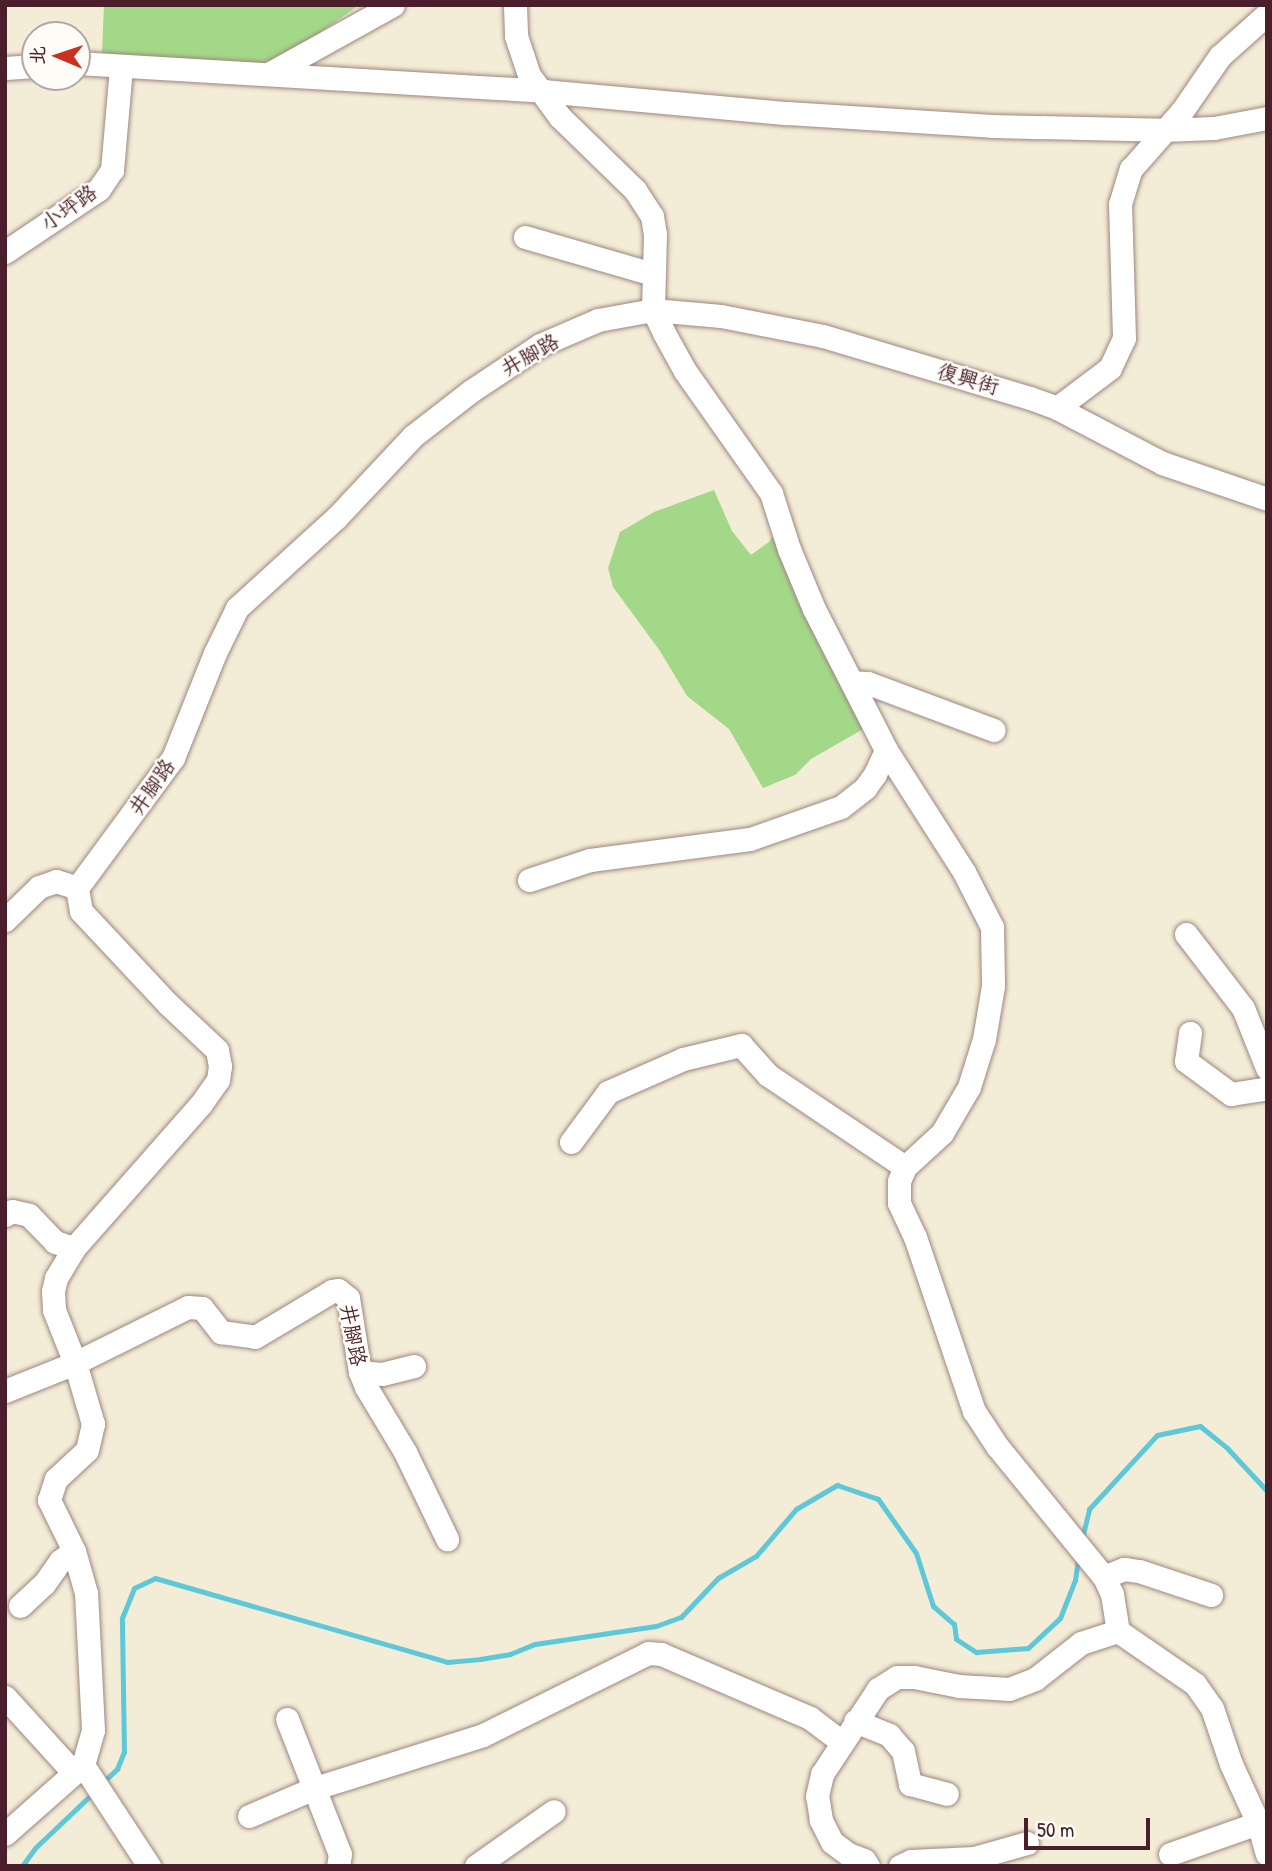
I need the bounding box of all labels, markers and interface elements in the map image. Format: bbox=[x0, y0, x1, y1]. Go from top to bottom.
north arrow bbox=[21, 21, 91, 91]
text: 北 bbox=[24, 45, 50, 65]
street label: 小坪路 bbox=[36, 179, 102, 237]
street label: 井腳路 bbox=[496, 328, 564, 382]
street label: 復興街 bbox=[934, 358, 1002, 400]
street label: 井腳路 bbox=[124, 754, 180, 820]
street label: 井腳路 bbox=[335, 1302, 371, 1368]
scale bar bbox=[1027, 1804, 1153, 1848]
text: 50 m bbox=[1037, 1815, 1074, 1844]

